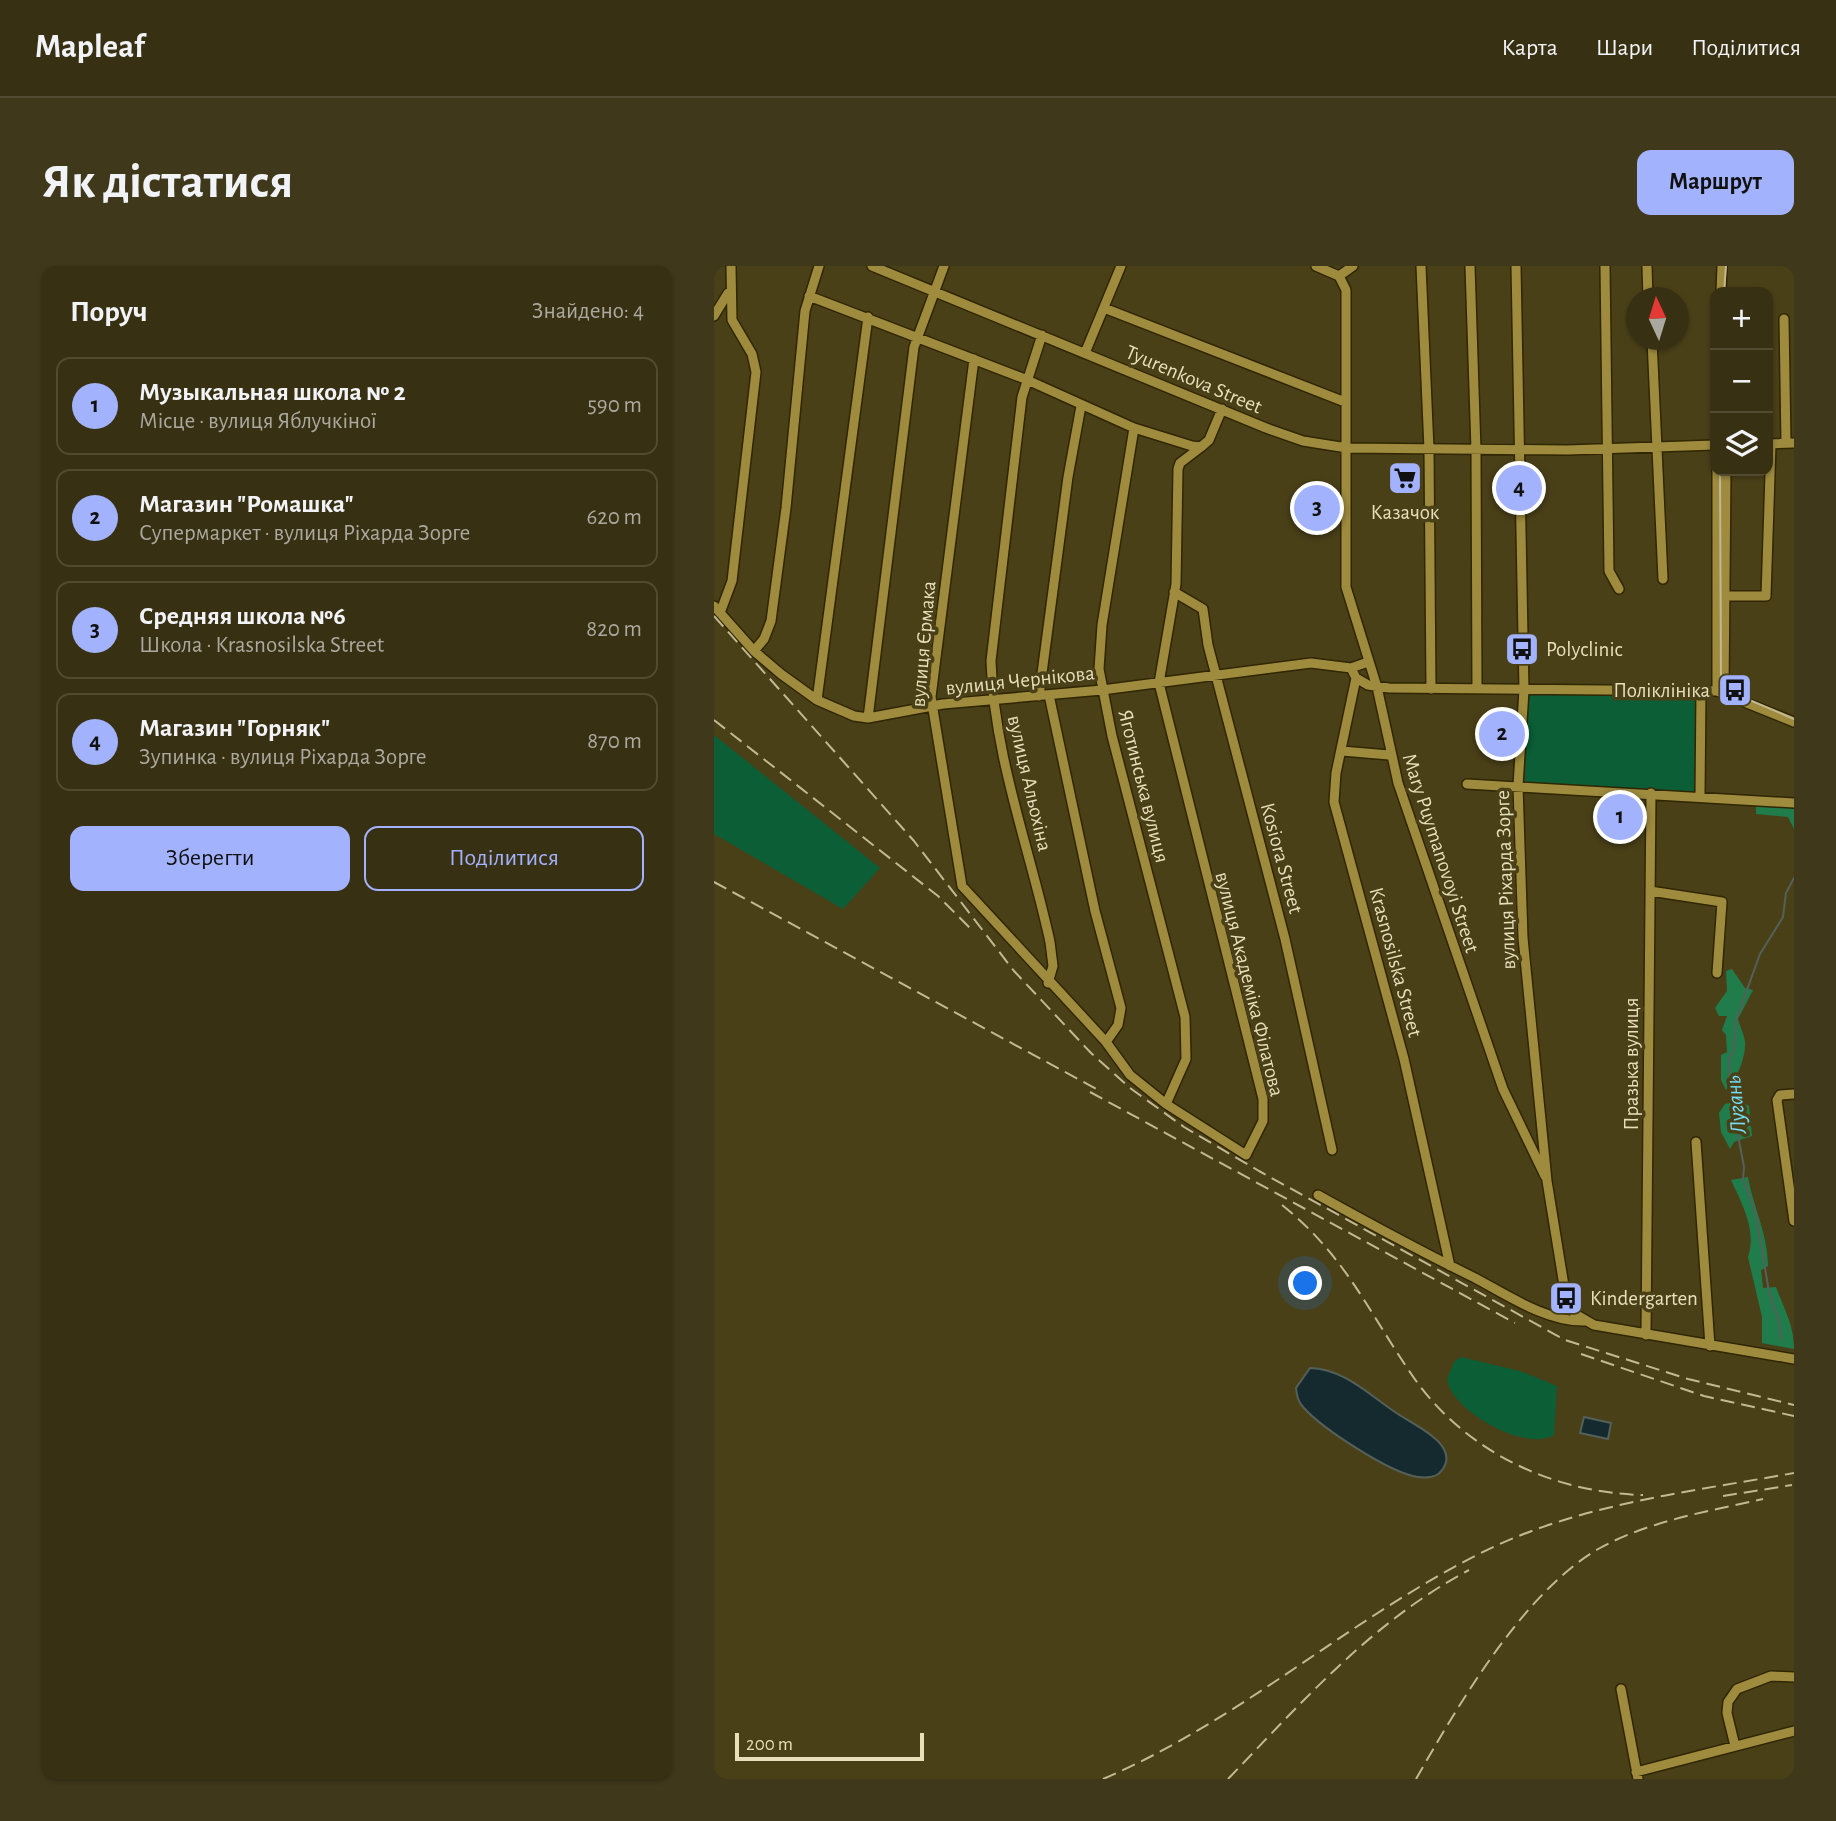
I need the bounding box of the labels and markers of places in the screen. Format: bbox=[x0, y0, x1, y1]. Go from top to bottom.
supermarket icon: Казачок bbox=[1386, 459, 1424, 497]
pin: 4 bbox=[1496, 462, 1542, 514]
pin: 3 bbox=[1294, 482, 1340, 534]
place label: Казачок bbox=[1371, 502, 1440, 523]
bus stop icon: Polyclinic bbox=[1503, 630, 1541, 668]
place label: Polyclinic bbox=[1546, 639, 1623, 660]
bus stop icon: Поліклініка bbox=[1716, 671, 1754, 709]
place label: Поліклініка bbox=[1613, 680, 1710, 701]
pin: 2 bbox=[1479, 708, 1525, 760]
pin: 1 bbox=[1597, 791, 1643, 843]
bus stop icon: Kindergarten bbox=[1547, 1279, 1585, 1317]
place label: Kindergarten bbox=[1590, 1288, 1698, 1309]

